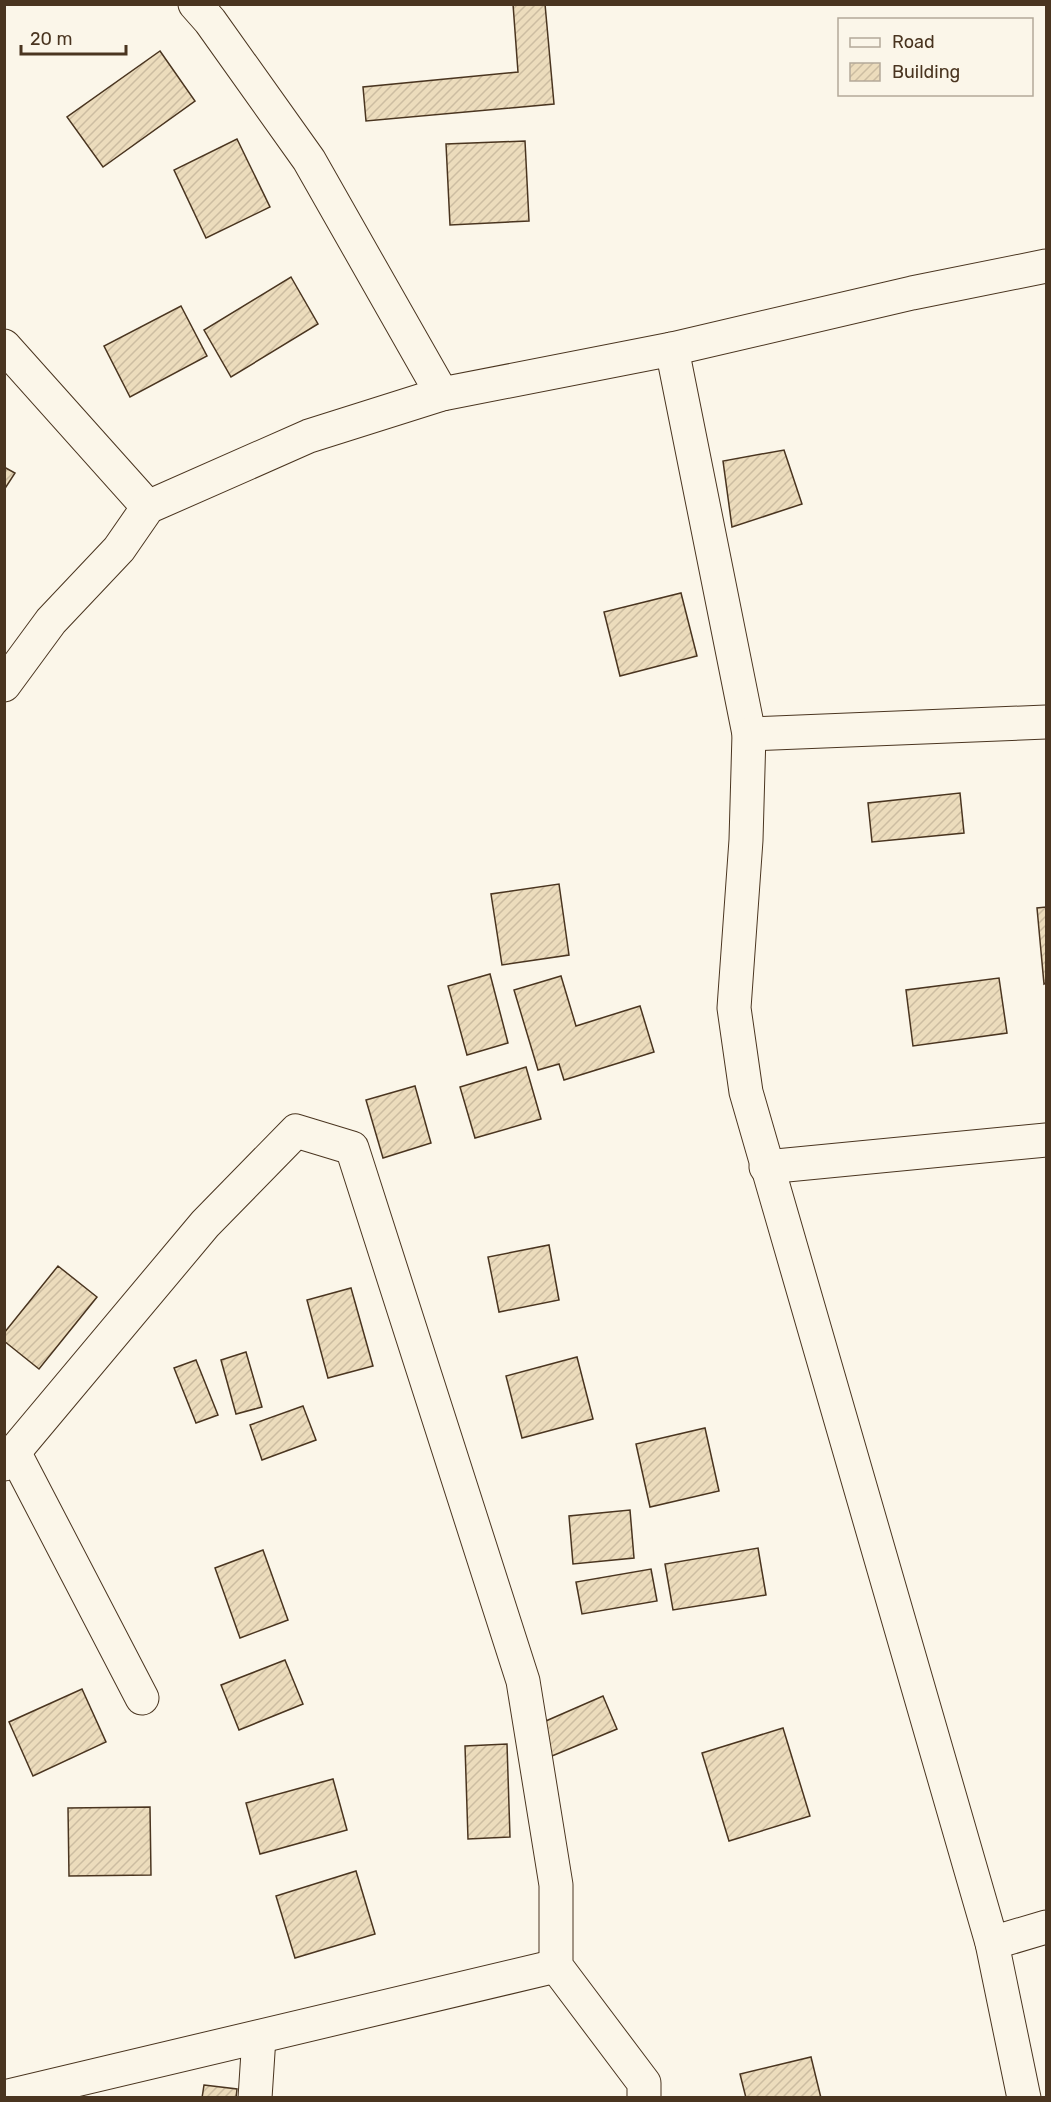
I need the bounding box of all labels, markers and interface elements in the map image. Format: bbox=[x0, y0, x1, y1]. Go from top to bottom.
scale bar bbox=[21, 18, 126, 56]
legend bbox=[838, 18, 1033, 96]
text: 20 m bbox=[30, 28, 72, 50]
text: Road bbox=[892, 31, 935, 53]
text: Building bbox=[892, 61, 960, 83]

